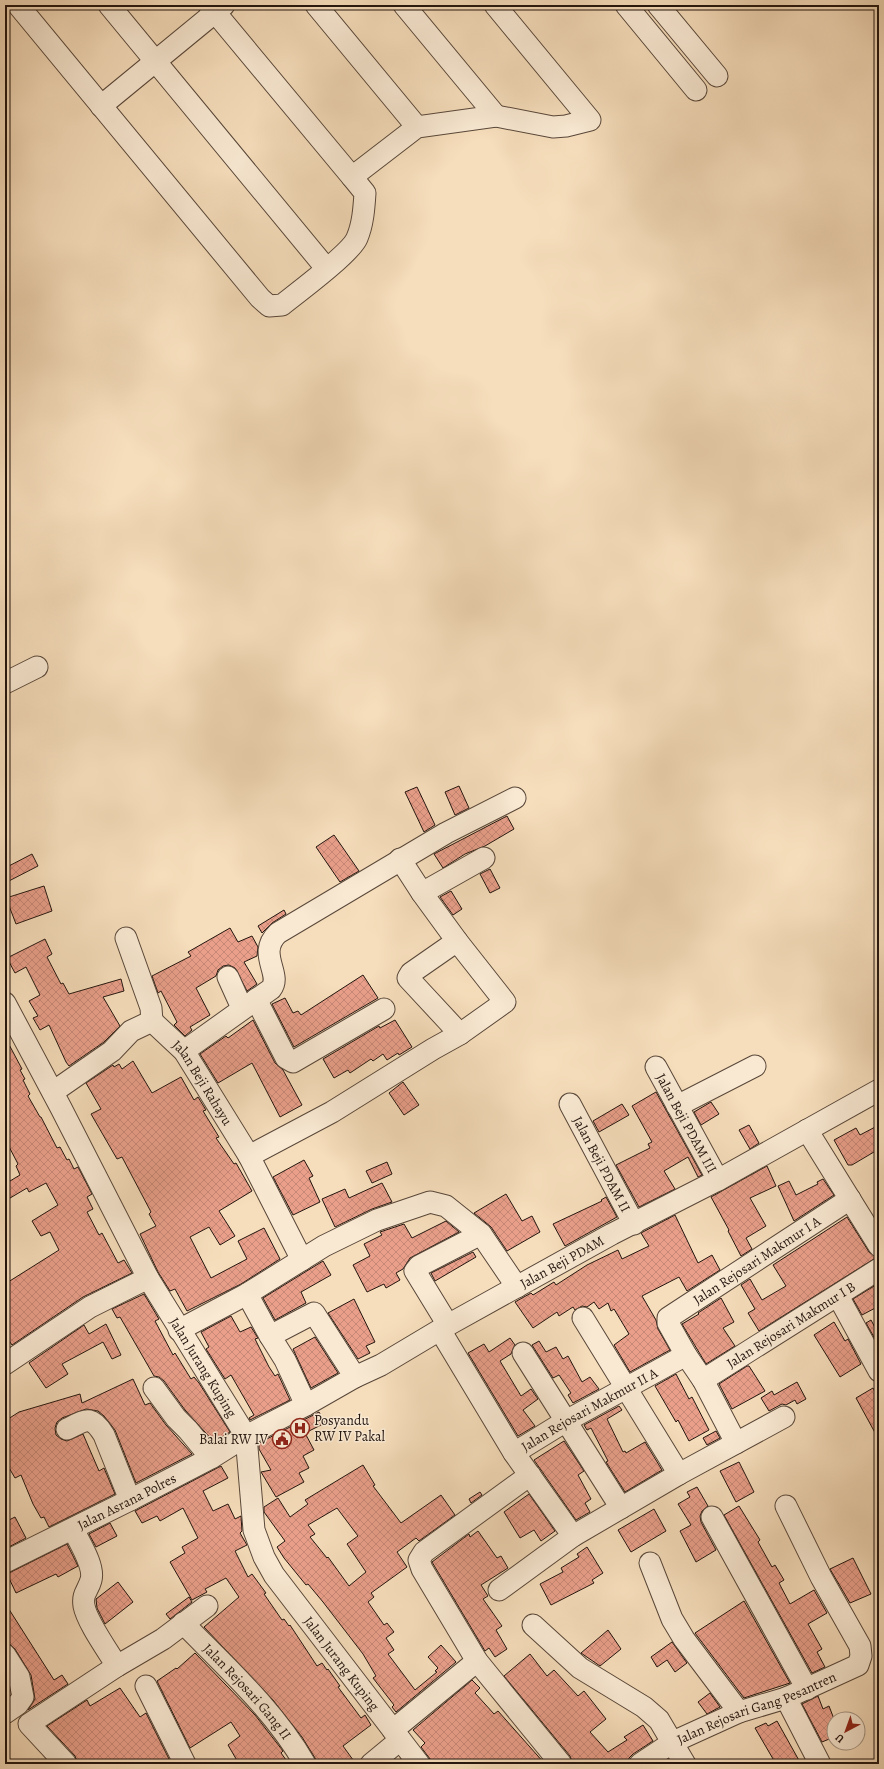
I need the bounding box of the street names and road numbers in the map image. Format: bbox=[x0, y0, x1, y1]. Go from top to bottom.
street label: Jalan Beji Rahayu bbox=[168, 1036, 237, 1129]
street label: Jalan Beji PDAM III bbox=[651, 1070, 721, 1177]
street label: Jalan Beji PDAM II bbox=[568, 1113, 635, 1216]
street label: Jalan Rejosari Makmur I A bbox=[689, 1211, 825, 1309]
street label: Jalan Beji PDAM bbox=[517, 1231, 608, 1293]
street label: Jalan Rejosari Makmur I B bbox=[723, 1277, 859, 1373]
street label: Jalan Jurang Kuping bbox=[165, 1314, 241, 1421]
street label: Jalan Rejosari Makmur II A bbox=[518, 1363, 662, 1456]
street label: Jalan Asrana Polres bbox=[74, 1469, 180, 1535]
street label: Jalan Jurang Kuping bbox=[299, 1613, 384, 1715]
street label: Jalan Rejosari Gang II bbox=[199, 1639, 295, 1744]
street label: Jalan Rejosari Gang Pesantren bbox=[674, 1667, 840, 1749]

